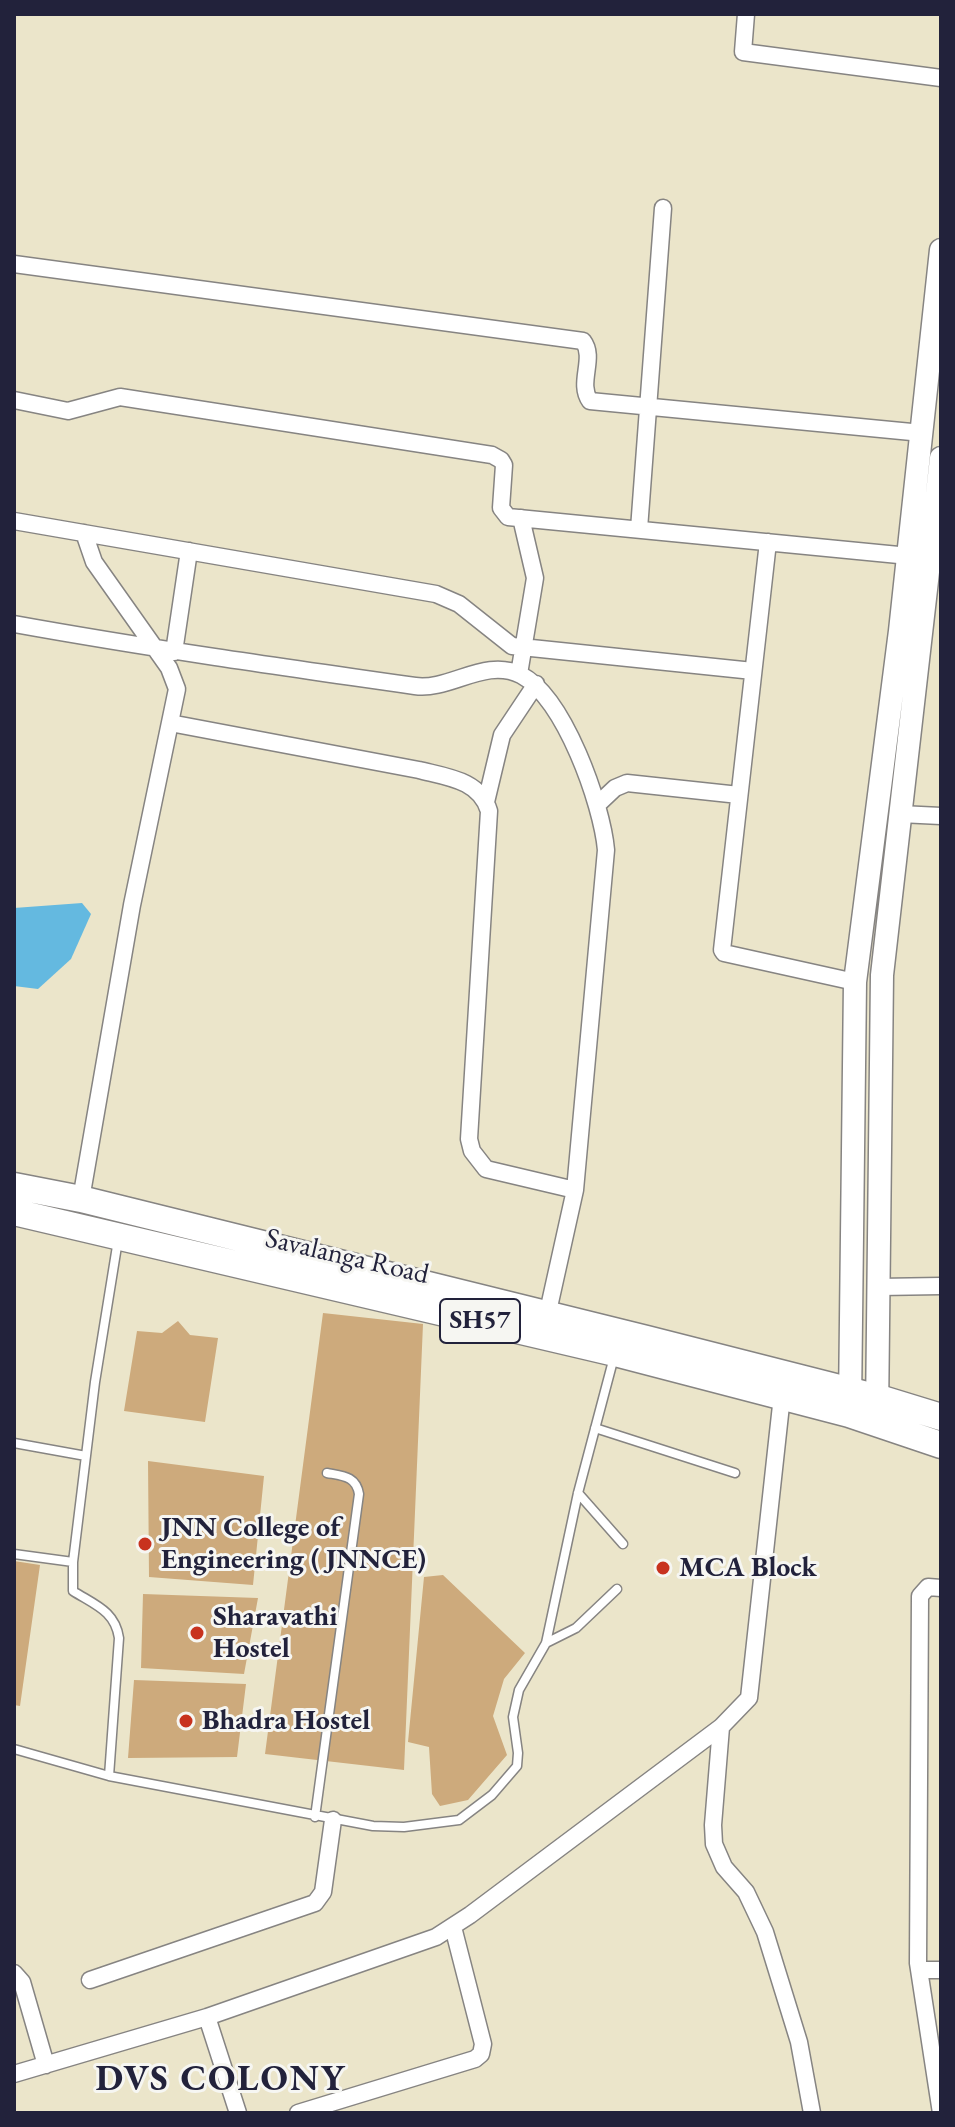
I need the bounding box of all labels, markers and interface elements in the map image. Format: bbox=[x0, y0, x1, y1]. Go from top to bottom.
street label: Savalanga Road bbox=[262, 1222, 432, 1292]
road number: SH57 bbox=[440, 1299, 520, 1343]
place label: JNN College of Engineering ( JNNCE) bbox=[161, 1511, 426, 1577]
marker: JNN College of Engineering ( JNNCE) bbox=[136, 1535, 154, 1553]
place label: MCA Block bbox=[679, 1551, 817, 1585]
marker: MCA Block bbox=[654, 1559, 672, 1577]
place label: Sharavathi Hostel bbox=[213, 1600, 337, 1666]
marker: Sharavathi Hostel bbox=[188, 1624, 206, 1642]
place label: Bhadra Hostel bbox=[202, 1704, 370, 1738]
marker: Bhadra Hostel bbox=[177, 1712, 195, 1730]
district label: DVS COLONY bbox=[96, 2058, 346, 2102]

